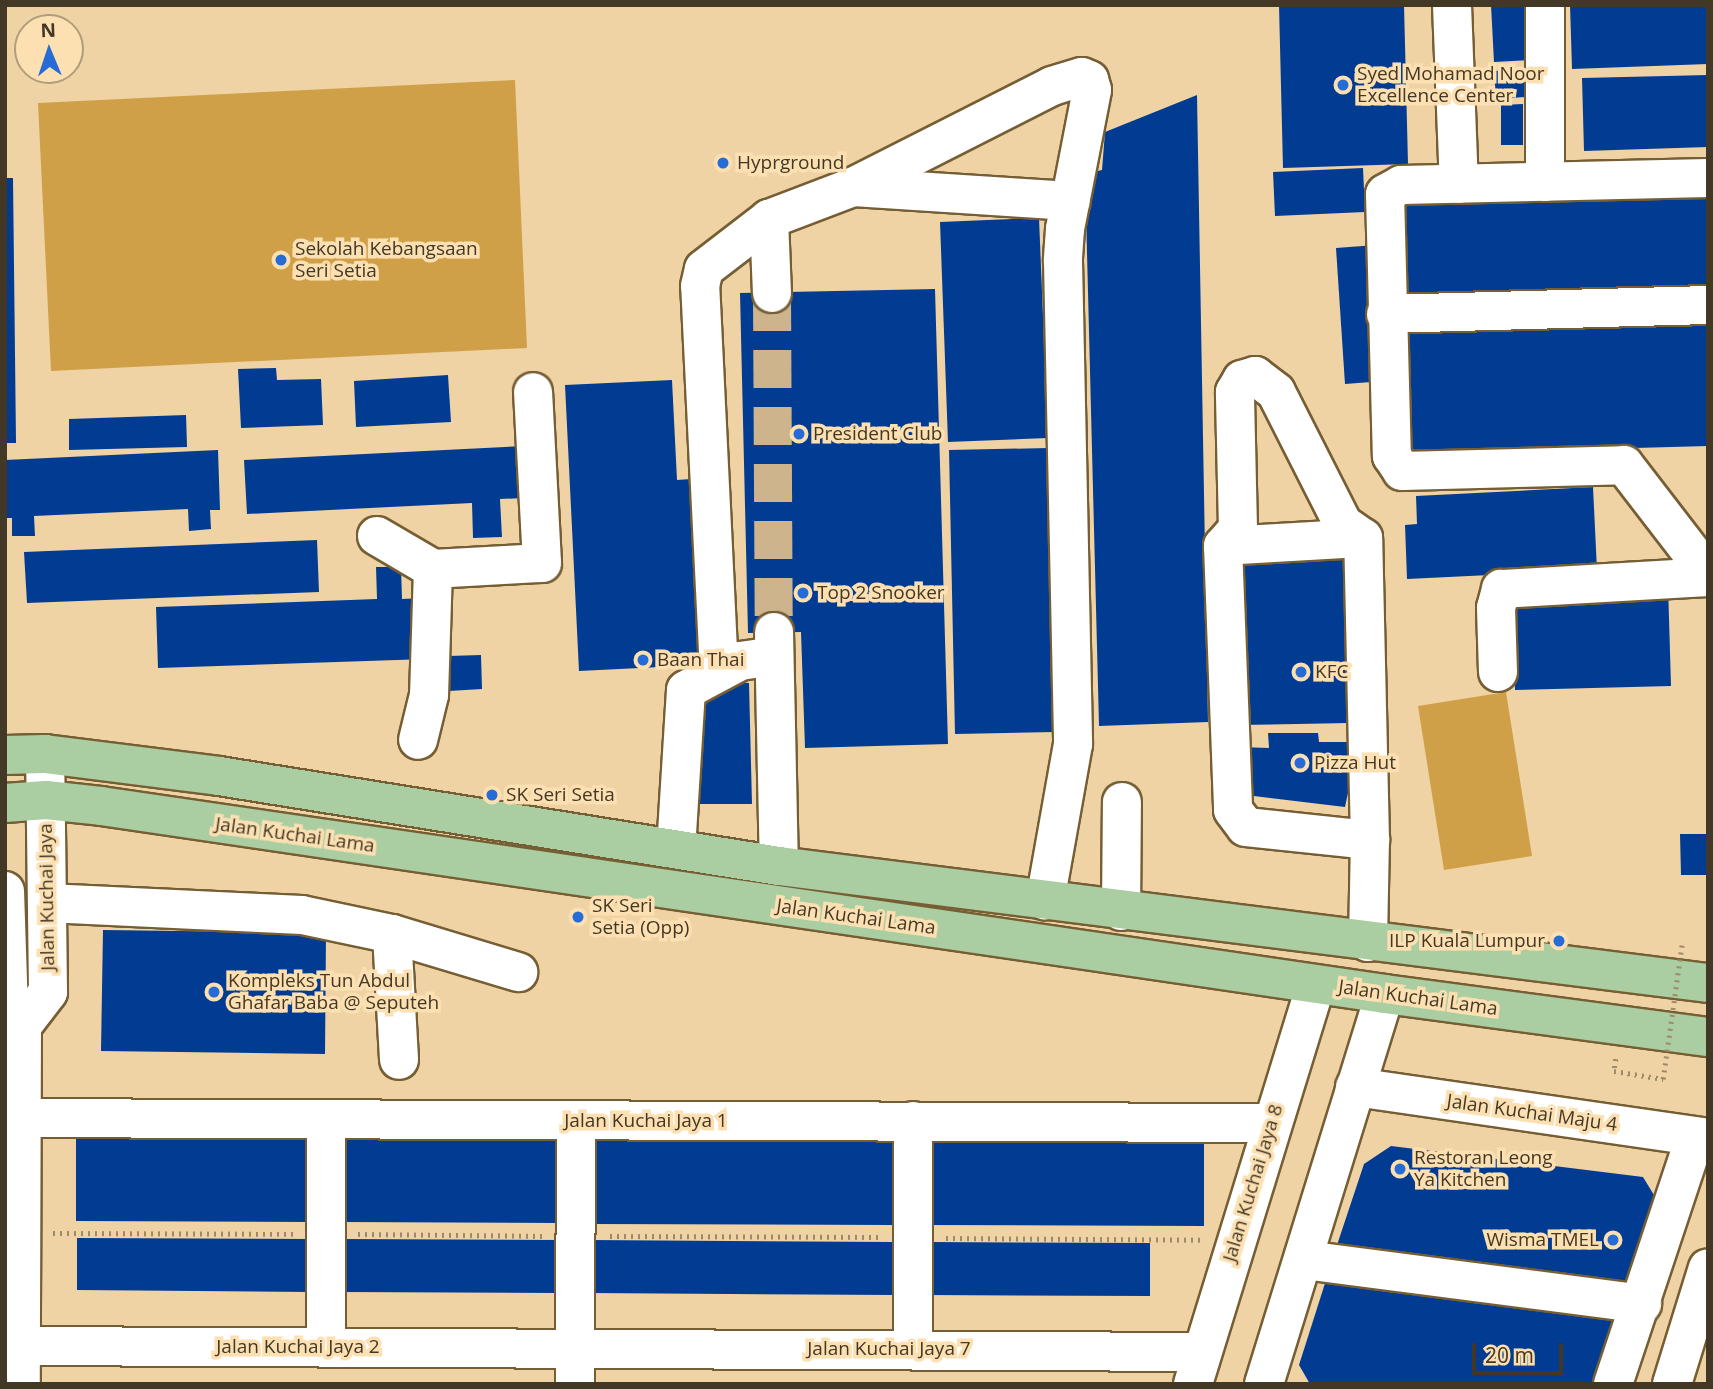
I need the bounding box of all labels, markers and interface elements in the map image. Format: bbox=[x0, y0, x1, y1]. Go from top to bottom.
north arrow bbox=[14, 14, 84, 84]
text: N bbox=[40, 17, 57, 43]
place label: Syed Mohamad Noor Excellence Center bbox=[1357, 63, 1545, 107]
marker: Syed Mohamad Noor Excellence Center bbox=[1335, 77, 1351, 93]
place label: Hyprground bbox=[737, 152, 844, 174]
marker: Hyprground bbox=[715, 155, 731, 171]
place label: Sekolah Kebangsaan Seri Setia bbox=[295, 238, 478, 282]
marker: Sekolah Kebangsaan Seri Setia bbox=[273, 252, 289, 268]
place label: President Club bbox=[813, 423, 942, 445]
marker: President Club bbox=[791, 426, 807, 442]
place label: Top 2 Snooker bbox=[817, 582, 945, 604]
marker: Top 2 Snooker bbox=[795, 585, 811, 601]
place label: Baan Thai bbox=[657, 649, 744, 671]
marker: Baan Thai bbox=[635, 652, 651, 668]
place label: KFC bbox=[1315, 661, 1348, 683]
marker: KFC bbox=[1293, 664, 1309, 680]
place label: Pizza Hut bbox=[1314, 752, 1396, 774]
marker: Pizza Hut bbox=[1292, 755, 1308, 771]
place label: SK Seri Setia bbox=[506, 784, 615, 806]
marker: SK Seri Setia bbox=[484, 787, 500, 803]
street label: Jalan Kuchai Lama bbox=[214, 813, 376, 857]
street label: Jalan Kuchai Jaya bbox=[34, 823, 60, 971]
place label: SK Seri Setia (Opp) bbox=[592, 895, 689, 939]
street label: Jalan Kuchai Lama bbox=[775, 895, 937, 939]
marker: SK Seri Setia (Opp) bbox=[570, 909, 586, 925]
place label: ILP Kuala Lumpur bbox=[1389, 930, 1545, 952]
marker: ILP Kuala Lumpur bbox=[1551, 933, 1567, 949]
place label: Kompleks Tun Abdul Ghafar Baba @ Seputeh bbox=[228, 970, 439, 1014]
street label: Jalan Kuchai Lama bbox=[1337, 976, 1499, 1020]
marker: Kompleks Tun Abdul Ghafar Baba @ Seputeh bbox=[206, 984, 222, 1000]
street label: Jalan Kuchai Maju 4 bbox=[1445, 1090, 1619, 1136]
street label: Jalan Kuchai Jaya 8 bbox=[1218, 1102, 1288, 1264]
street label: Jalan Kuchai Jaya 1 bbox=[564, 1110, 728, 1132]
place label: Restoran Leong Ya Kitchen bbox=[1414, 1147, 1553, 1191]
marker: Restoran Leong Ya Kitchen bbox=[1392, 1161, 1408, 1177]
place label: Wisma TMEL bbox=[1486, 1229, 1599, 1251]
marker: Wisma TMEL bbox=[1605, 1232, 1621, 1248]
scale bar bbox=[1475, 1330, 1566, 1374]
street label: Jalan Kuchai Jaya 2 bbox=[216, 1336, 380, 1358]
street label: Jalan Kuchai Jaya 7 bbox=[807, 1338, 971, 1360]
text: 20 m bbox=[1485, 1341, 1534, 1369]

